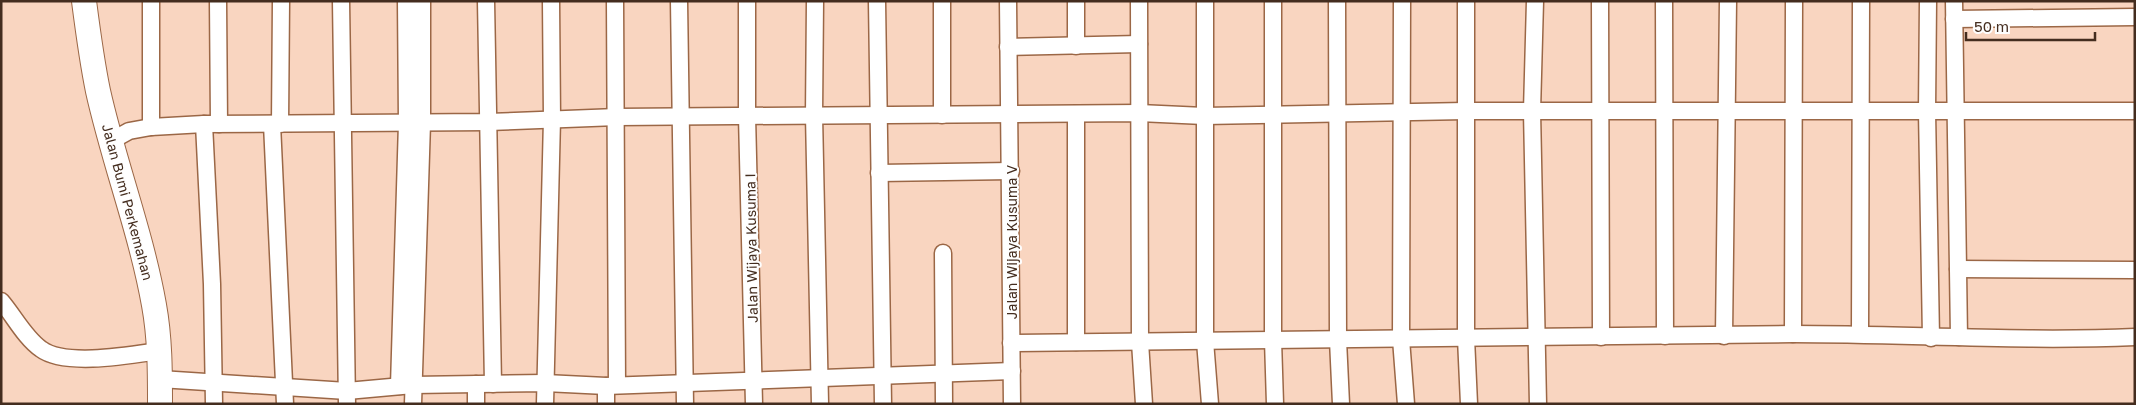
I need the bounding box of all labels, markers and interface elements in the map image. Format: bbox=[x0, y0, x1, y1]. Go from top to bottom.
scale bar bbox=[1966, 10, 2095, 42]
text: 50 m bbox=[1974, 17, 2009, 35]
street label: Jalan Bumi Perkemahan bbox=[99, 122, 157, 282]
street label: Jalan Wijaya Kusuma V bbox=[1003, 164, 1020, 319]
street label: Jalan Wijaya Kusuma I bbox=[741, 173, 761, 323]

